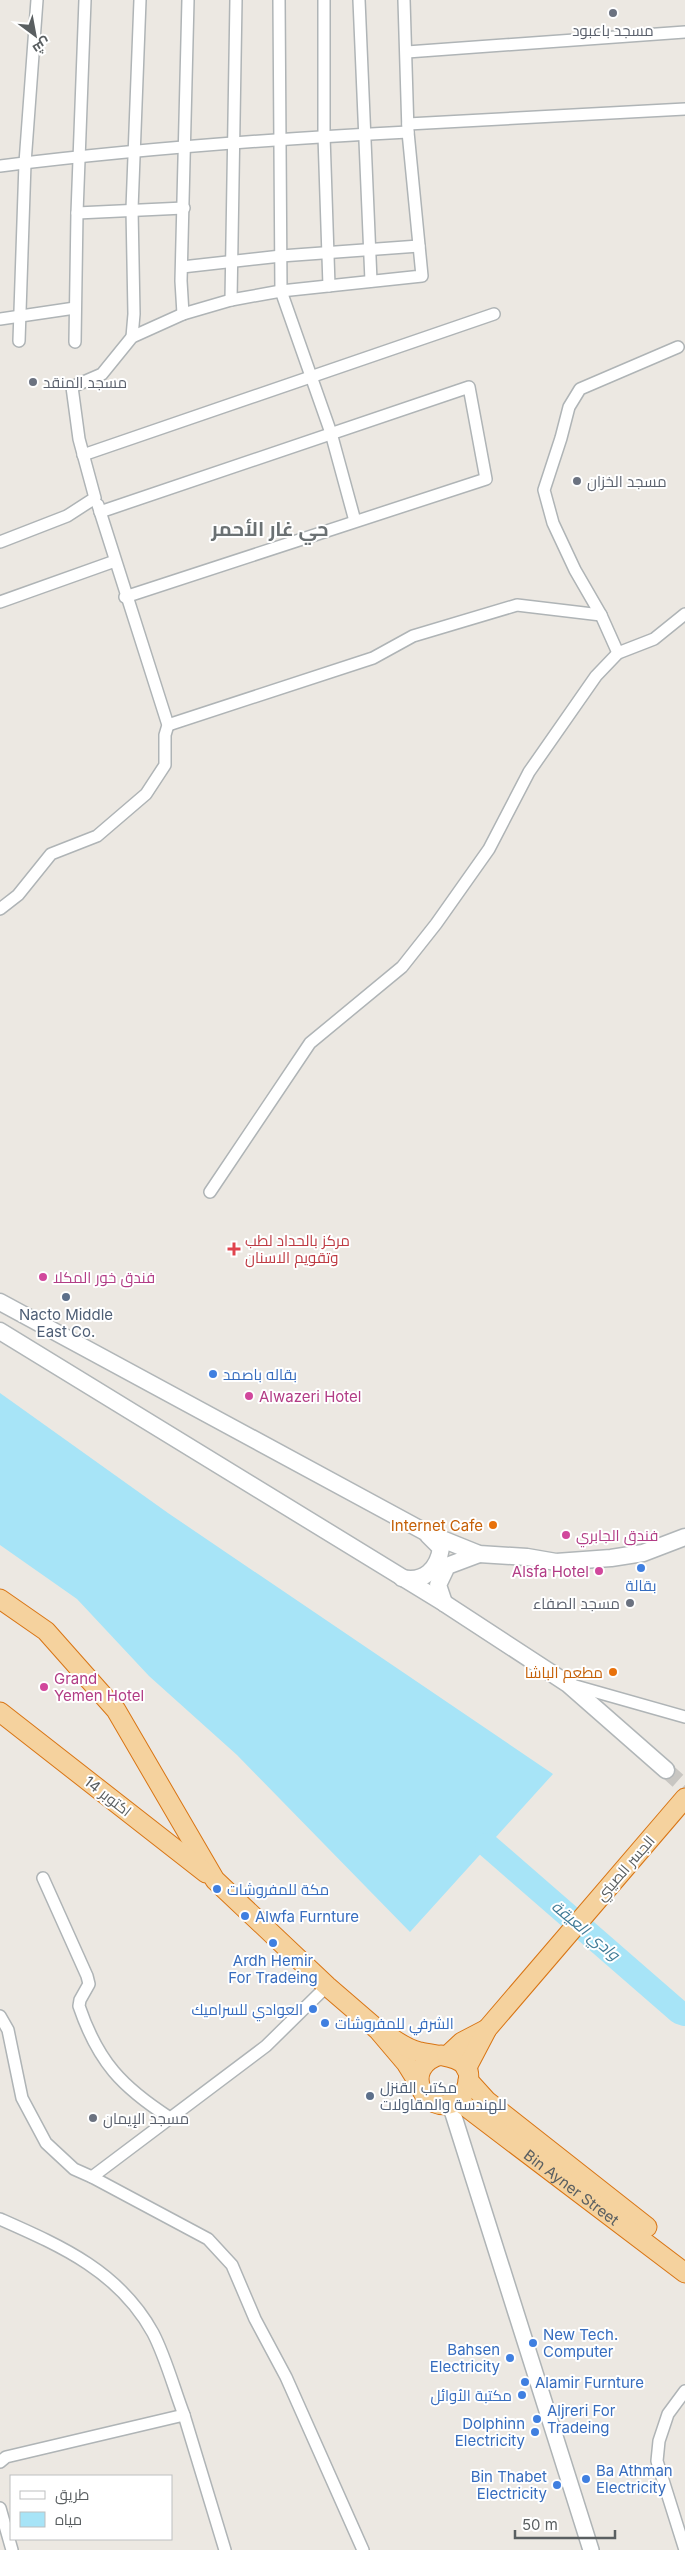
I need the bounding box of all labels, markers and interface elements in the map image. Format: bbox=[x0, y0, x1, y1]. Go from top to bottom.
marker: مسجد باعبود bbox=[607, 7, 619, 19]
north arrow bbox=[10, 10, 60, 60]
place label: مسجد باعبود bbox=[572, 21, 654, 40]
text: ش bbox=[29, 34, 54, 58]
place label: مسجد المنقد bbox=[43, 373, 127, 392]
marker: مسجد المنقد bbox=[27, 376, 39, 388]
place label: مسجد الخزان bbox=[587, 472, 667, 492]
marker: مسجد الخزان bbox=[571, 475, 583, 487]
district label: حي غار الأحمر bbox=[210, 517, 329, 545]
place label: مركز بالحداد لطب وتقويم الاسنان bbox=[245, 1231, 350, 1268]
marker: مركز بالحداد لطب وتقويم الاسنان bbox=[227, 1242, 241, 1256]
place label: فندق خور المكلا bbox=[53, 1268, 155, 1288]
marker: فندق خور المكلا bbox=[37, 1271, 49, 1283]
marker: Nacto Middle East Co. bbox=[60, 1291, 72, 1303]
place label: Nacto Middle East Co. bbox=[19, 1305, 113, 1341]
place label: بقاله باصمد bbox=[223, 1365, 297, 1384]
marker: بقاله باصمد bbox=[207, 1368, 219, 1380]
place label: Alwazeri Hotel bbox=[259, 1387, 362, 1406]
marker: Alwazeri Hotel bbox=[243, 1390, 255, 1402]
place label: Internet Cafe bbox=[391, 1516, 483, 1535]
marker: Internet Cafe bbox=[487, 1519, 499, 1531]
place label: فندق الجابري bbox=[576, 1526, 658, 1548]
marker: فندق الجابري bbox=[560, 1529, 572, 1541]
place label: Alsfa Hotel bbox=[512, 1562, 589, 1581]
marker: بقالة bbox=[635, 1562, 647, 1574]
marker: Alsfa Hotel bbox=[593, 1565, 605, 1577]
place label: بقالة bbox=[626, 1576, 656, 1595]
place label: مسجد الصفاء bbox=[533, 1594, 620, 1613]
marker: مسجد الصفاء bbox=[624, 1597, 636, 1609]
place label: مطعم الباشا bbox=[525, 1663, 603, 1683]
marker: مطعم الباشا bbox=[607, 1666, 619, 1678]
place label: Grand Yemen Hotel bbox=[54, 1669, 144, 1705]
marker: Grand Yemen Hotel bbox=[38, 1681, 50, 1693]
street label: 14 اكتوبر bbox=[80, 1772, 136, 1820]
street label: الجسر الصيني bbox=[591, 1831, 661, 1907]
place label: مكة للمفروشات bbox=[227, 1880, 329, 1899]
marker: مكة للمفروشات bbox=[211, 1883, 223, 1895]
water label: وادي العيقة bbox=[546, 1896, 625, 1967]
place label: Alwfa Furnture bbox=[255, 1907, 359, 1926]
marker: Alwfa Furnture bbox=[239, 1910, 251, 1922]
marker: Ardh Hemir For Tradeing bbox=[267, 1937, 279, 1949]
place label: Ardh Hemir For Tradeing bbox=[228, 1951, 318, 1987]
place label: العوادي للسراميك bbox=[191, 2000, 303, 2022]
marker: العوادي للسراميك bbox=[307, 2003, 319, 2015]
place label: الشرفي للمفروشات bbox=[335, 2014, 454, 2036]
marker: الشرفي للمفروشات bbox=[319, 2017, 331, 2029]
place label: مكتب القنزل للهندسة والمقاولات bbox=[380, 2078, 507, 2115]
marker: مكتب القنزل للهندسة والمقاولات bbox=[364, 2090, 376, 2102]
place label: مسجد الإيمان bbox=[103, 2109, 189, 2129]
marker: مسجد الإيمان bbox=[87, 2112, 99, 2124]
street label: Bin Ayner Street bbox=[520, 2145, 623, 2229]
place label: New Tech. Computer bbox=[543, 2325, 618, 2361]
marker: New Tech. Computer bbox=[527, 2337, 539, 2349]
place label: Bahsen Electricity bbox=[430, 2340, 501, 2376]
marker: Bahsen Electricity bbox=[504, 2352, 516, 2364]
place label: Alamir Furnture bbox=[535, 2373, 644, 2392]
marker: Alamir Furnture bbox=[519, 2376, 531, 2388]
place label: مكتبة الأوائل bbox=[430, 2386, 512, 2406]
marker: مكتبة الأوائل bbox=[516, 2389, 528, 2401]
place label: Aljreri For Tradeing bbox=[547, 2401, 616, 2437]
marker: Aljreri For Tradeing bbox=[531, 2413, 543, 2425]
place label: Dolphinn Electricity bbox=[455, 2414, 526, 2450]
marker: Dolphinn Electricity bbox=[529, 2426, 541, 2438]
place label: Ba Athman Electricity bbox=[596, 2461, 673, 2497]
place label: Bin Thabet Electricity bbox=[471, 2467, 548, 2503]
marker: Ba Athman Electricity bbox=[580, 2473, 592, 2485]
legend bbox=[10, 2475, 172, 2540]
marker: Bin Thabet Electricity bbox=[551, 2479, 563, 2491]
text: طريق bbox=[55, 2485, 89, 2505]
scale bar bbox=[515, 2508, 615, 2540]
text: مياه bbox=[55, 2510, 82, 2529]
text: 50 m bbox=[522, 2515, 558, 2534]

